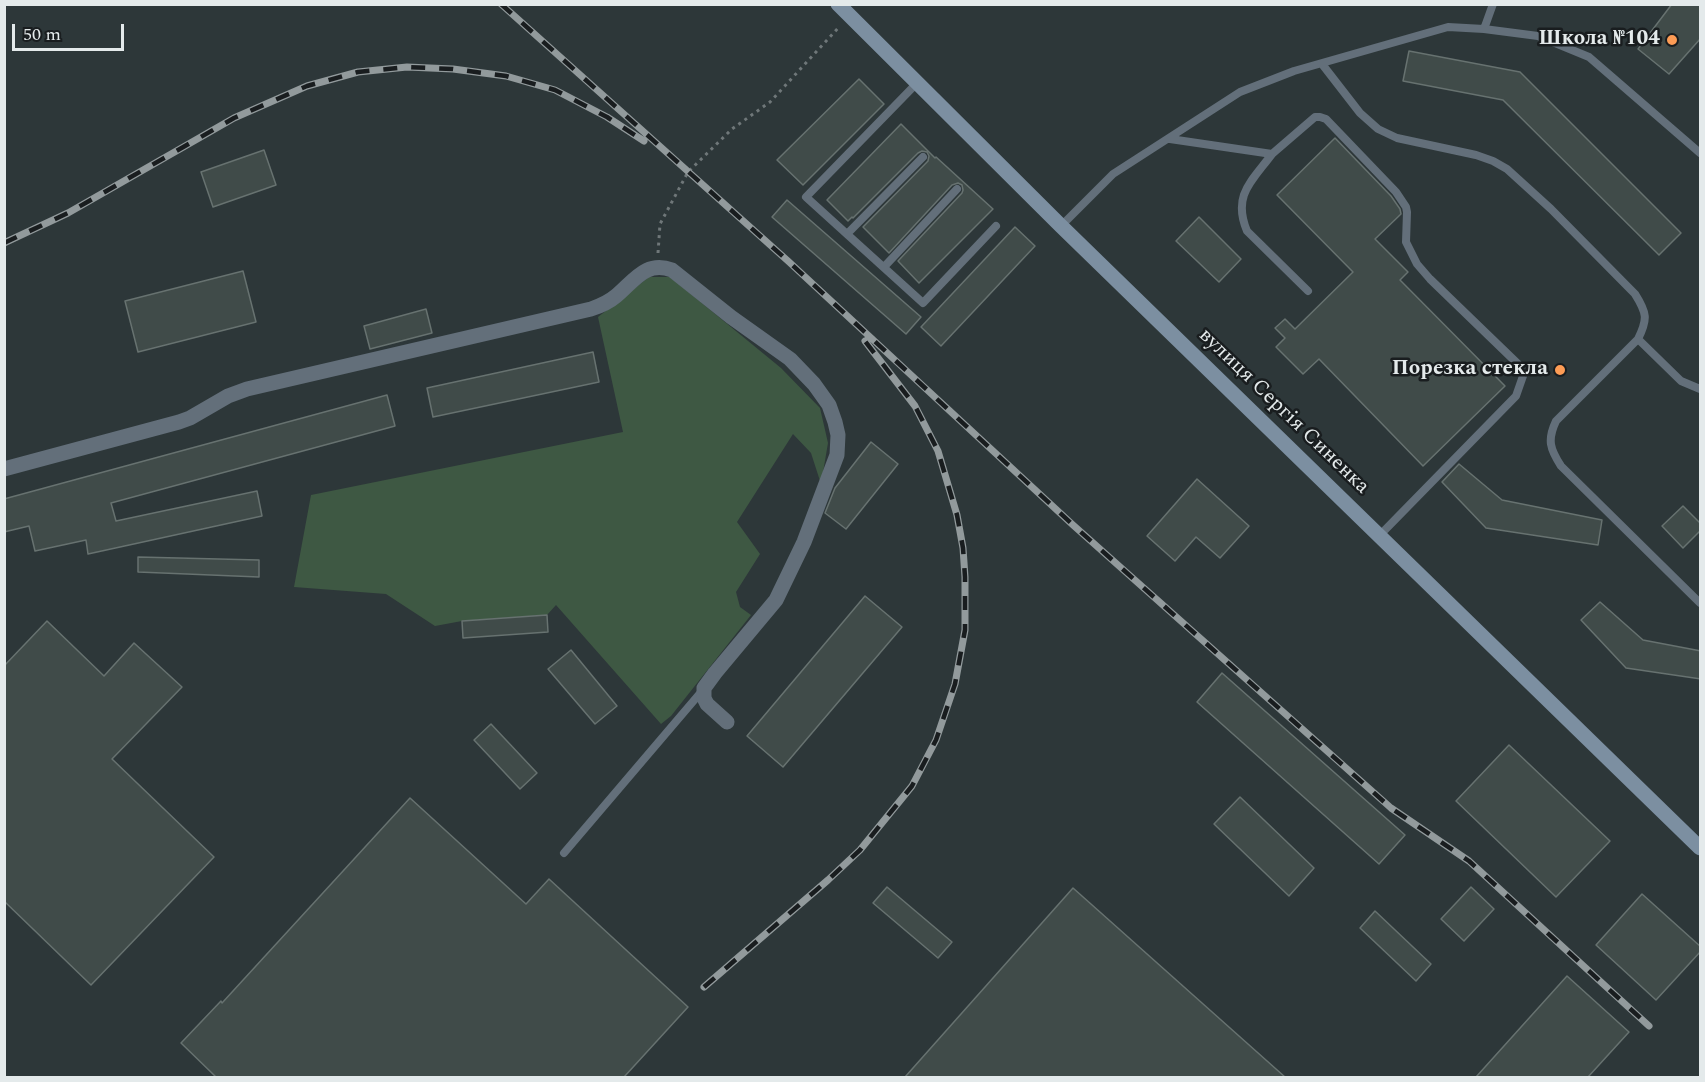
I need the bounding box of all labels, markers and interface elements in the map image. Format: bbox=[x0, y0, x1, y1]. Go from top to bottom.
scale bar bbox=[15, 12, 128, 50]
text: 50 m bbox=[23, 21, 61, 48]
place label: Школа №104 bbox=[1539, 27, 1660, 53]
marker: Школа №104 bbox=[1665, 33, 1679, 47]
street label: вулиця Сергія Синенка bbox=[1192, 324, 1374, 500]
place label: Порезка стекла bbox=[1392, 357, 1548, 383]
marker: Порезка стекла bbox=[1553, 363, 1567, 377]

